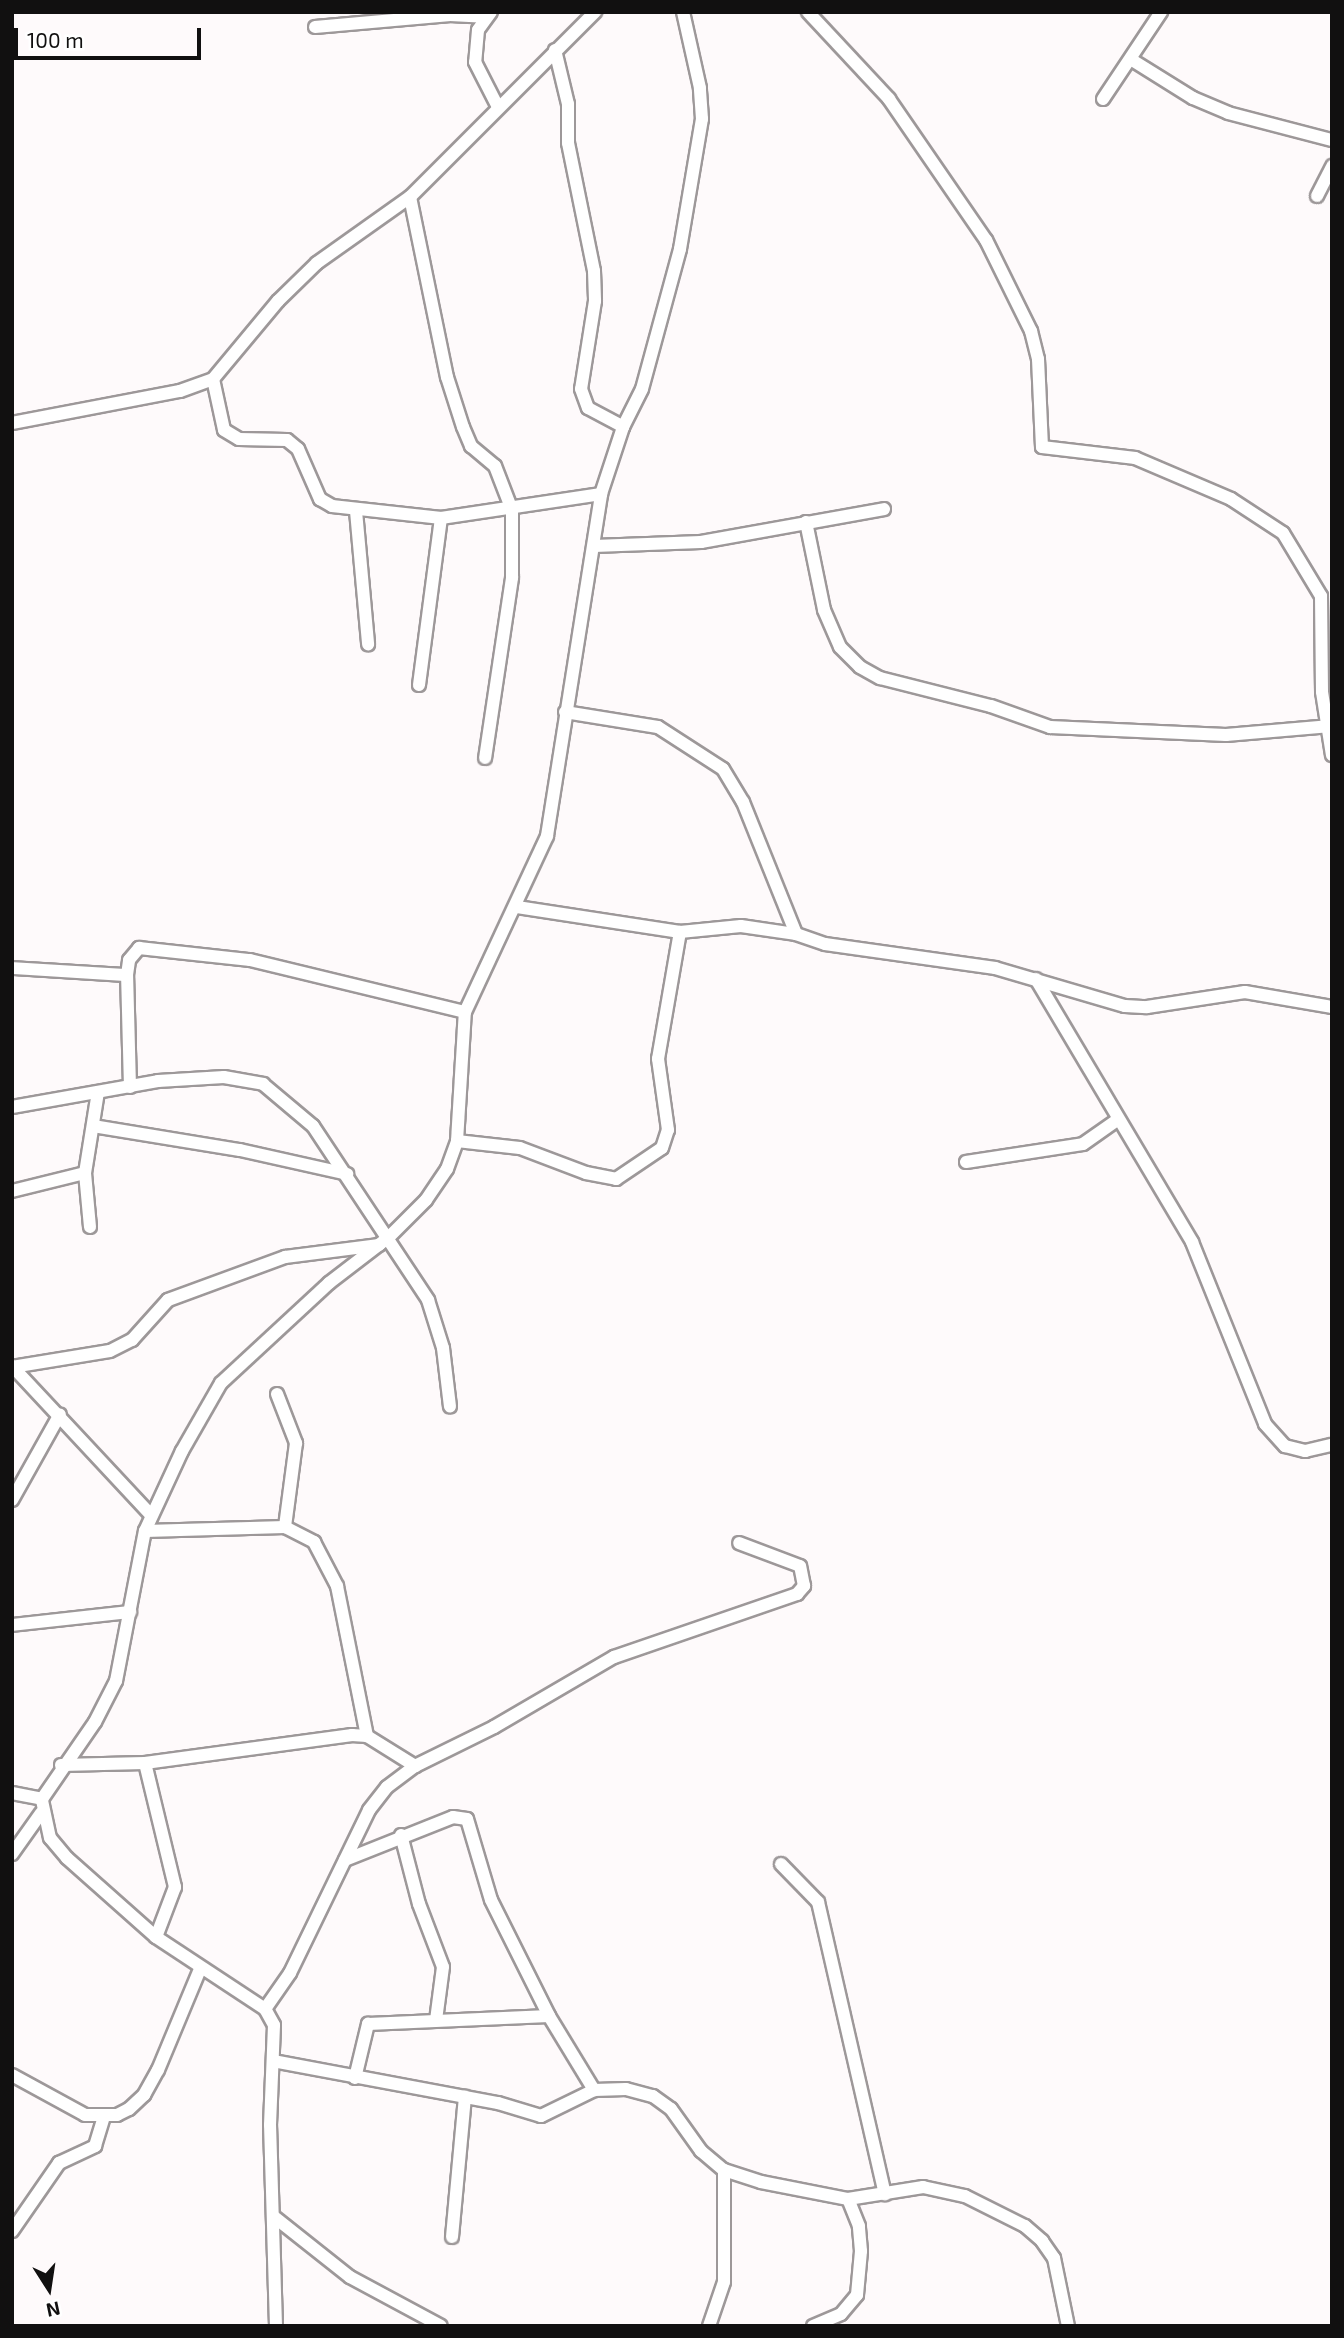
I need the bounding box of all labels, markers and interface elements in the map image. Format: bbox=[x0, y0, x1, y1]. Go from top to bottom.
scale bar bbox=[18, 14, 205, 58]
text: 100 m bbox=[27, 27, 84, 52]
north arrow bbox=[14, 2254, 84, 2324]
text: N bbox=[44, 2297, 63, 2323]

